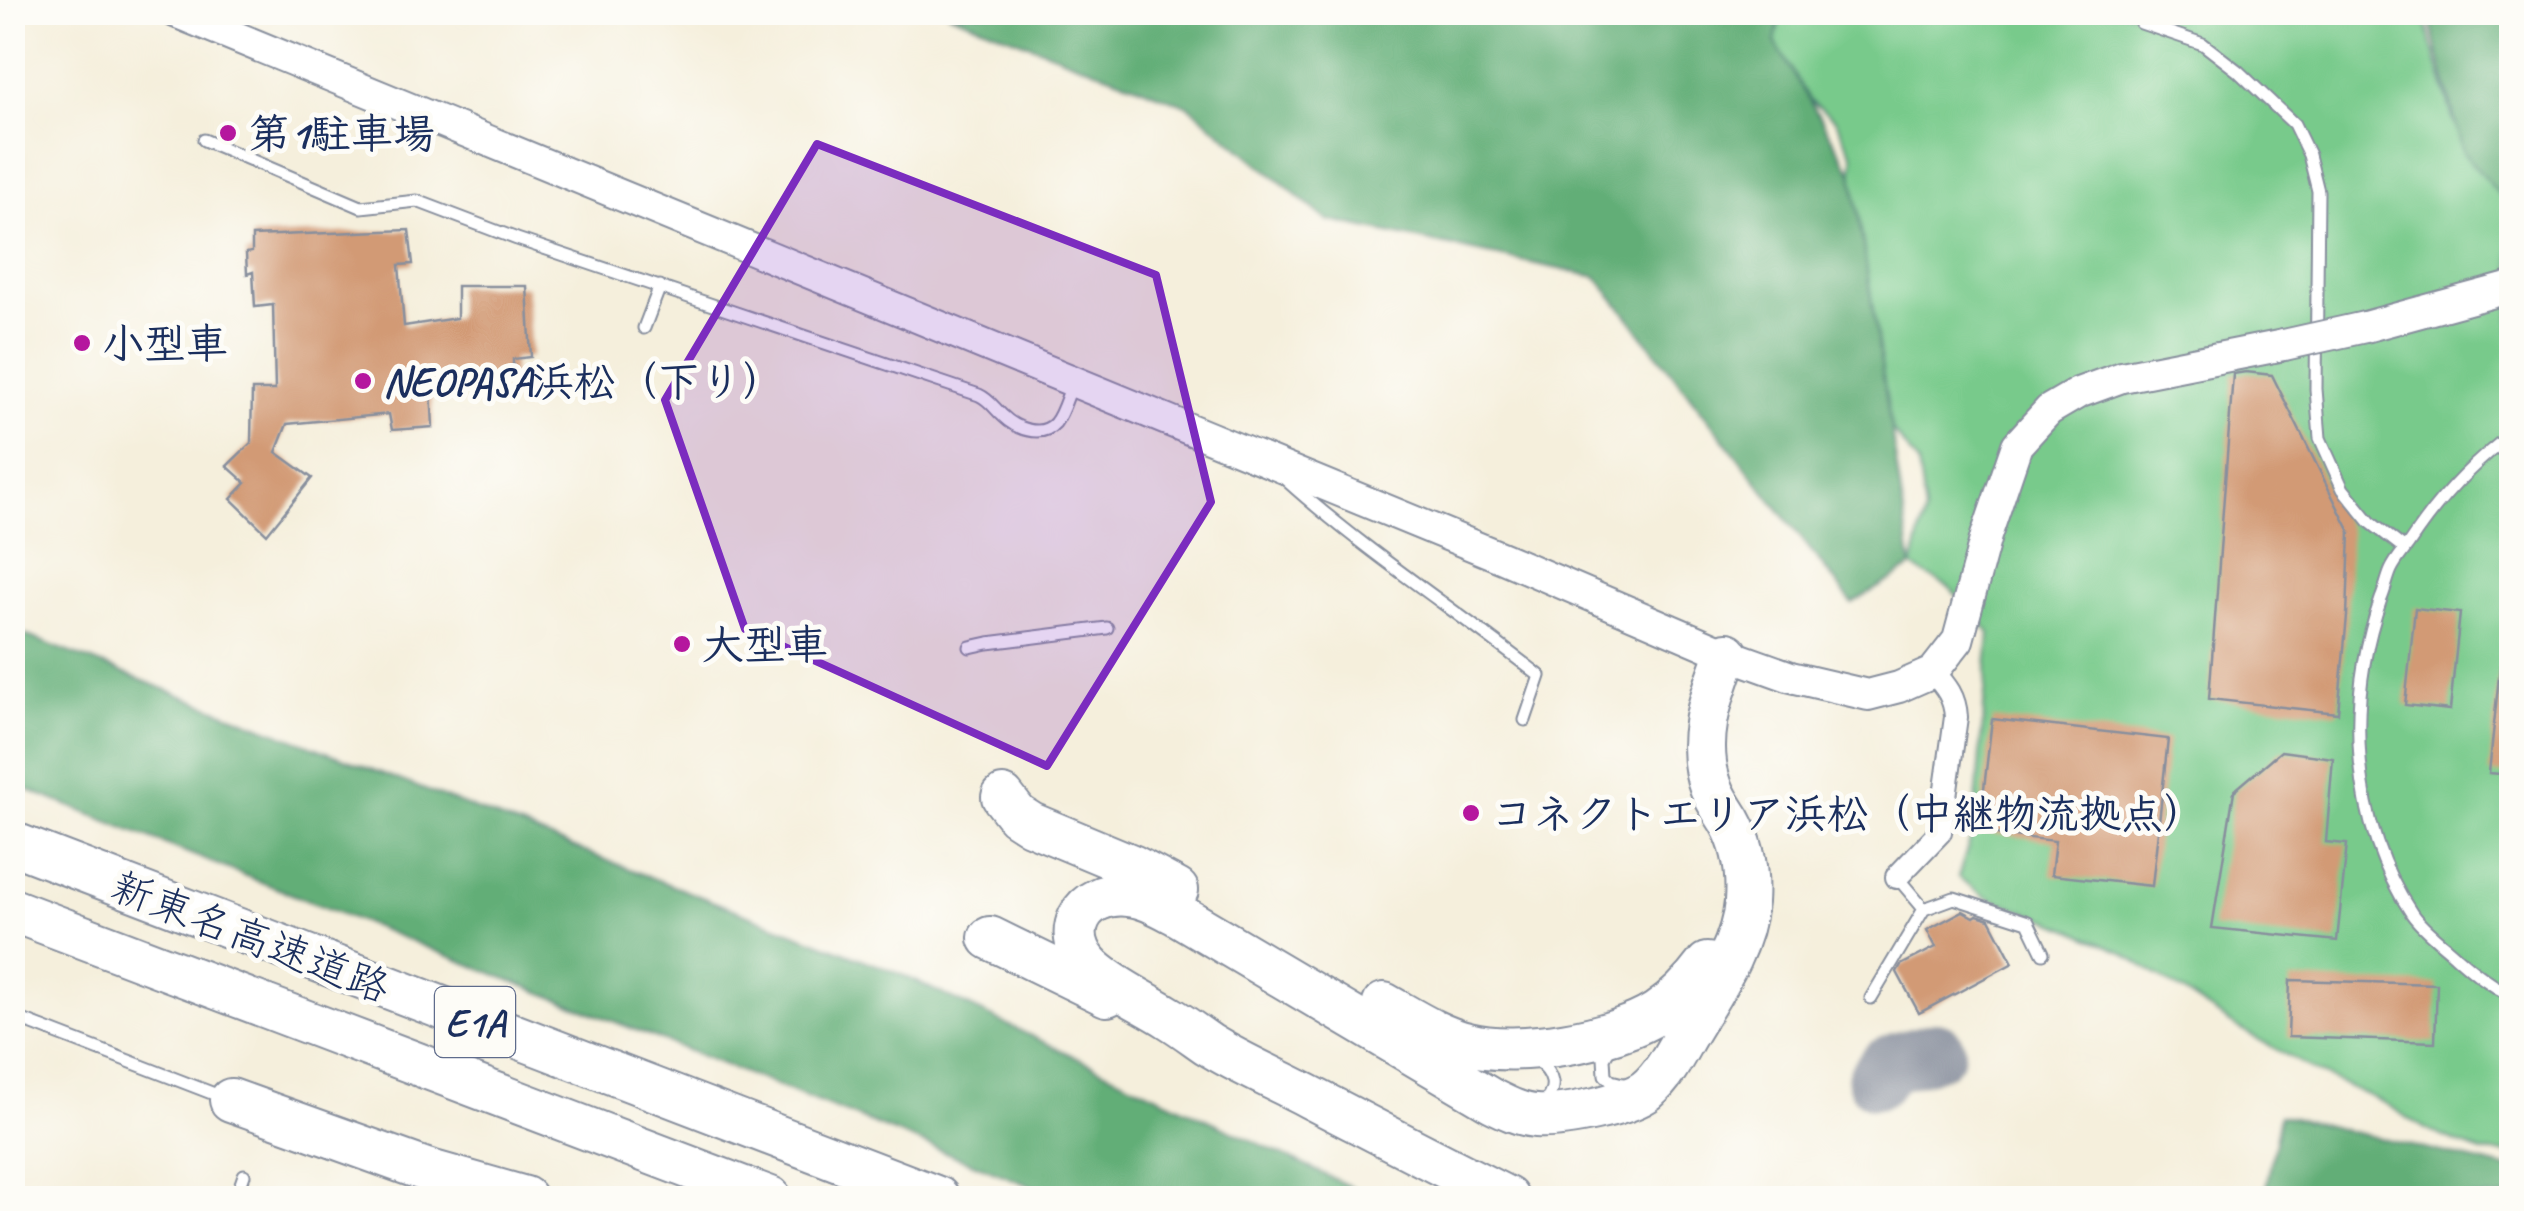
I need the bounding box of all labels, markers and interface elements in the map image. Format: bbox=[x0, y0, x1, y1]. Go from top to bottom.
place label: 第1駐車場 bbox=[248, 108, 435, 161]
marker: 第1駐車場 bbox=[217, 122, 239, 144]
place label: 小型車 bbox=[102, 318, 228, 371]
marker: 小型車 bbox=[71, 332, 93, 354]
place label: NEOPASA浜松（下り） bbox=[383, 356, 784, 409]
marker: NEOPASA浜松（下り） bbox=[352, 370, 374, 392]
place label: 大型車 bbox=[702, 619, 828, 672]
marker: 大型車 bbox=[671, 633, 693, 655]
place label: コネクトエリア浜松（中継物流拠点） bbox=[1491, 788, 2205, 841]
marker: コネクトエリア浜松（中継物流拠点） bbox=[1460, 802, 1482, 824]
street label: 新東名高速道路 bbox=[104, 860, 397, 1015]
road number: E1A bbox=[435, 987, 515, 1057]

